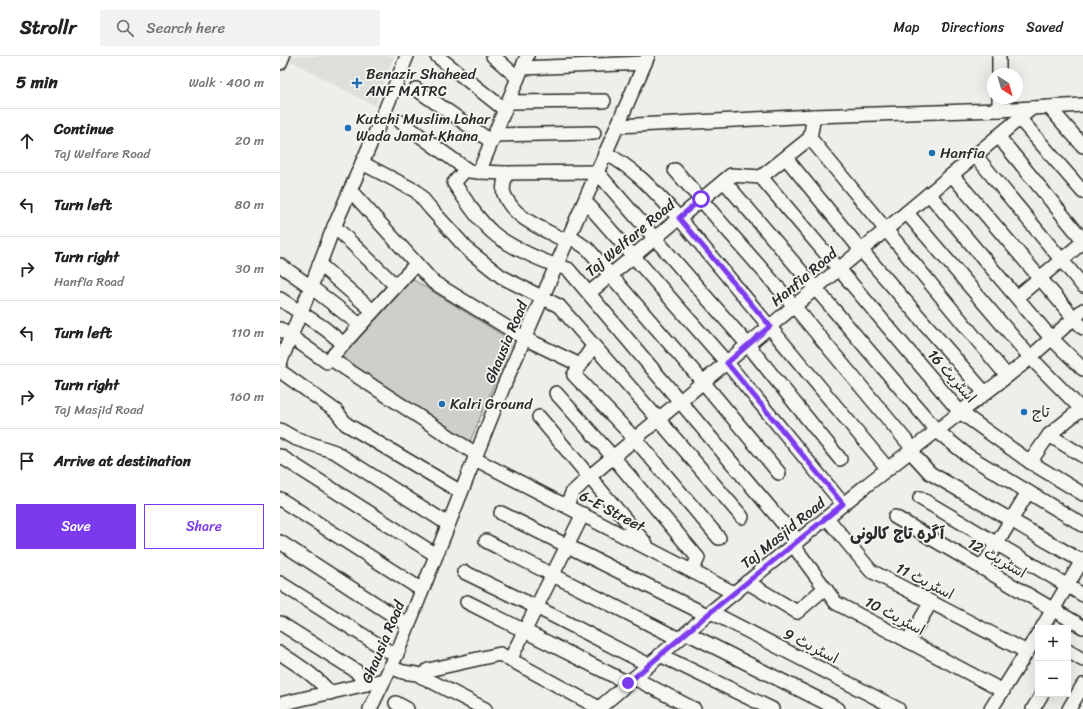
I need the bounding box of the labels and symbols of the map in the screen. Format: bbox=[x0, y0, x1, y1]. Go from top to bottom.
place label: Benazir Shaheed ANF MATRC bbox=[365, 61, 477, 104]
north arrow bbox=[987, 68, 1023, 104]
marker: Benazir Shaheed ANF MATRC bbox=[351, 77, 363, 89]
place label: Kutchi Muslim Lohar Wada Jamat Khana bbox=[356, 106, 491, 149]
marker: Kutchi Muslim Lohar Wada Jamat Khana bbox=[343, 123, 353, 133]
place label: Hanfia bbox=[940, 140, 985, 166]
marker: Hanfia bbox=[927, 148, 937, 158]
route start bbox=[692, 190, 710, 208]
street label: Taj Welfare Road bbox=[579, 192, 682, 284]
street label: Hanfia Road bbox=[765, 240, 844, 313]
street label: Ghausia Road bbox=[477, 296, 535, 387]
street label: اسٹریٹ 16 bbox=[921, 343, 983, 409]
place label: Kalri Ground bbox=[450, 391, 533, 417]
marker: Kalri Ground bbox=[437, 399, 447, 409]
place label: تاج bbox=[1032, 399, 1050, 425]
marker: تاج bbox=[1019, 407, 1029, 417]
street label: 6-E Street bbox=[574, 483, 650, 540]
street label: Taj Masjid Road bbox=[735, 490, 832, 576]
district label: آگرہ تاج کالونی bbox=[850, 519, 945, 548]
street label: اسٹریٹ 12 bbox=[962, 531, 1032, 585]
street label: اسٹریٹ 11 bbox=[891, 555, 959, 607]
street label: اسٹریٹ 10 bbox=[860, 589, 930, 643]
street label: Ghausia Road bbox=[354, 596, 412, 687]
street label: اسٹریٹ 9 bbox=[779, 621, 843, 671]
route end bbox=[619, 674, 637, 692]

